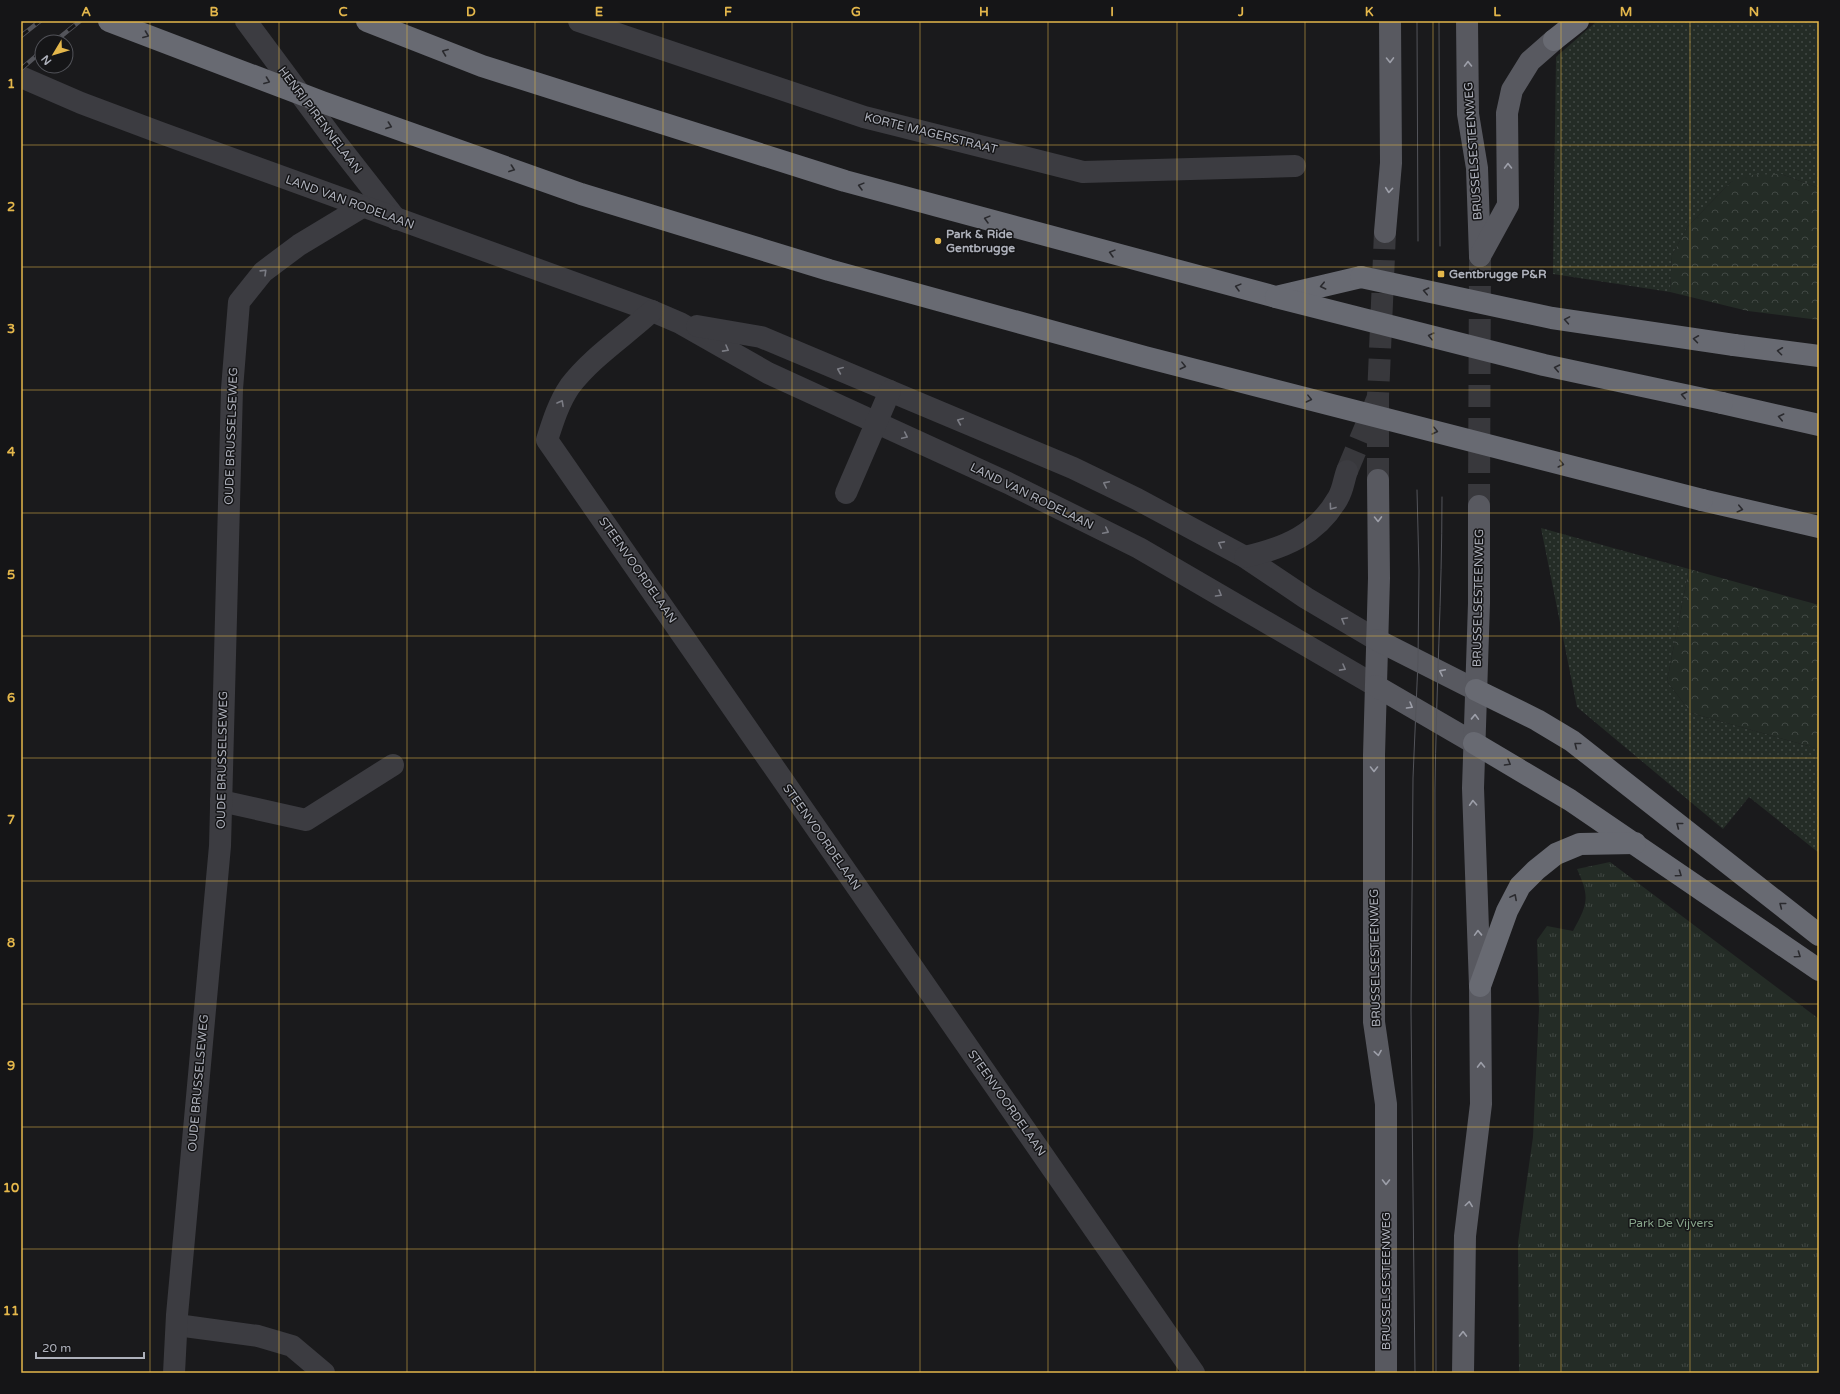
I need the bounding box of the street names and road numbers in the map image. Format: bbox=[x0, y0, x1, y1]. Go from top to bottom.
street label: HENRI PIRENNELAAN bbox=[275, 64, 365, 176]
street label: BRUSSELSESTEENWEG bbox=[1461, 82, 1485, 220]
street label: KORTE MAGERSTRAAT bbox=[863, 110, 1000, 156]
street label: LAND VAN RODELAAN bbox=[284, 172, 416, 232]
street label: OUDE BRUSSELSEWEG bbox=[222, 367, 240, 505]
street label: LAND VAN RODELAAN bbox=[968, 460, 1096, 532]
street label: STEENVOORDELAAN bbox=[596, 514, 680, 626]
street label: BRUSSELSESTEENWEG bbox=[1470, 529, 1486, 667]
street label: OUDE BRUSSELSEWEG bbox=[214, 691, 230, 829]
street label: STEENVOORDELAAN bbox=[780, 781, 864, 893]
street label: BRUSSELSESTEENWEG bbox=[1367, 889, 1383, 1027]
street label: OUDE BRUSSELSEWEG bbox=[185, 1014, 211, 1152]
street label: STEENVOORDELAAN bbox=[965, 1047, 1049, 1159]
street label: BRUSSELSESTEENWEG bbox=[1379, 1212, 1393, 1350]

